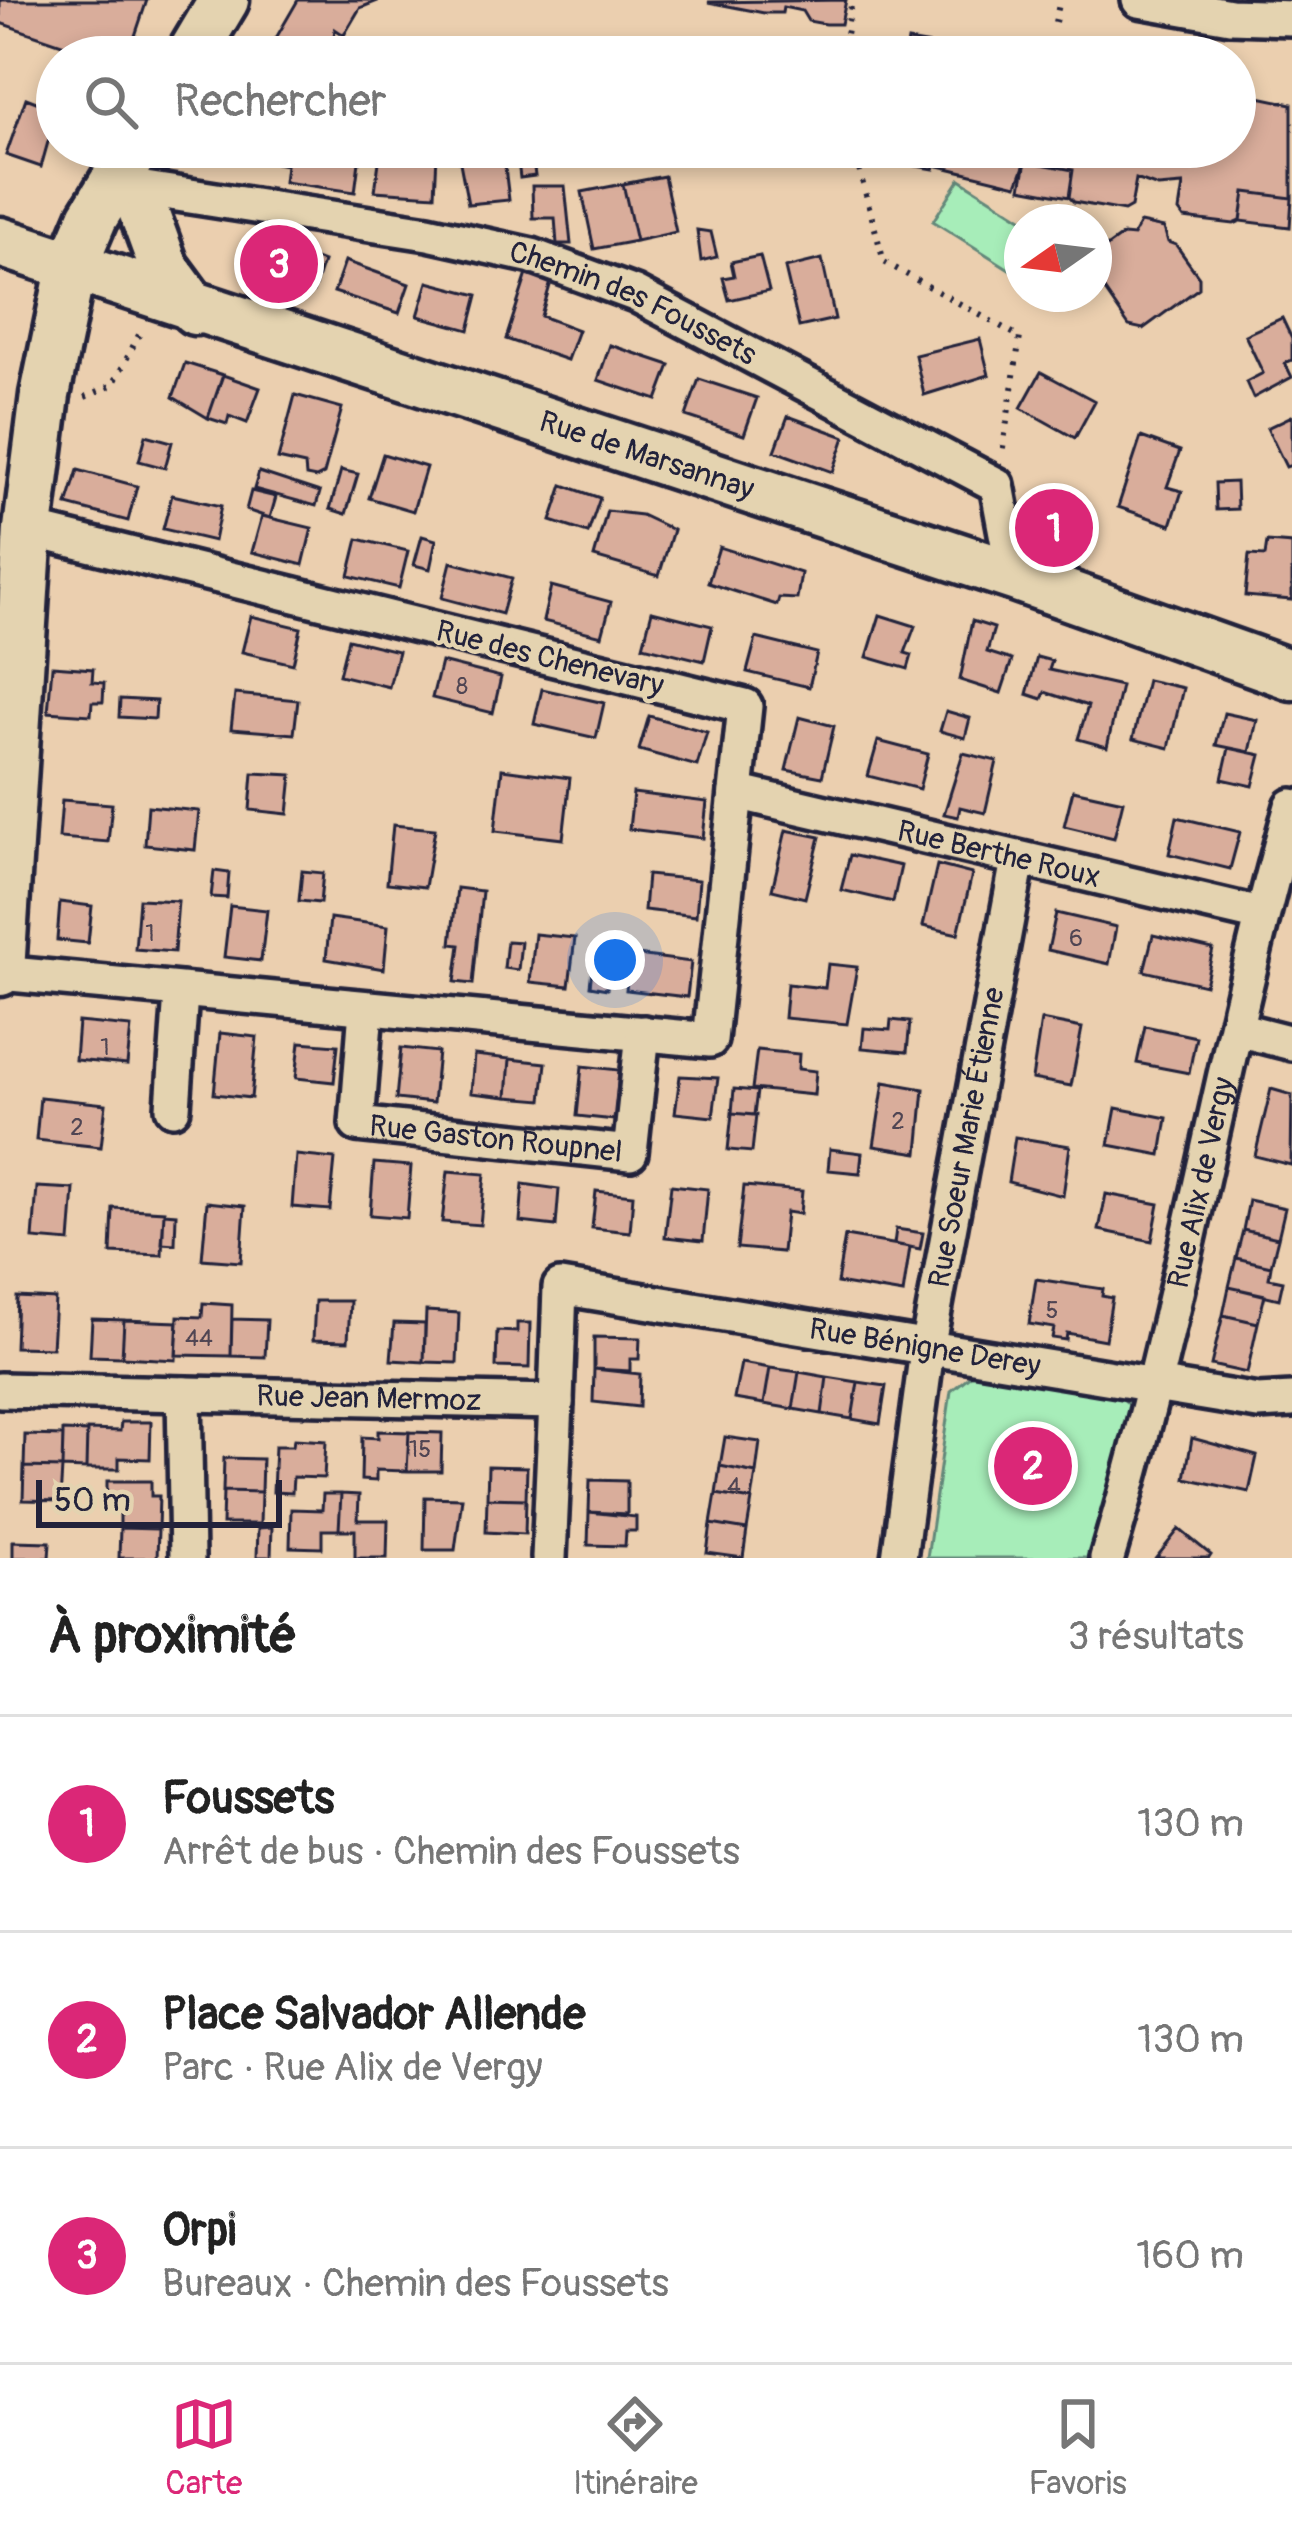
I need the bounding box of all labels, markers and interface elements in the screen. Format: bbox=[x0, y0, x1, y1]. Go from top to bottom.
search box bbox=[36, 36, 1256, 168]
icon: search bbox=[78, 69, 144, 135]
text: Rechercher bbox=[174, 74, 387, 130]
north arrow bbox=[1004, 204, 1112, 312]
pin: 3 bbox=[240, 219, 318, 309]
street label: Chemin des Foussets bbox=[506, 234, 763, 374]
street label: Rue de Marsannay bbox=[535, 403, 759, 508]
pin: 1 bbox=[1015, 483, 1093, 573]
street label: Rue des Chenevary bbox=[432, 612, 668, 705]
house number: 8 bbox=[456, 672, 468, 701]
street label: Rue Berthe Roux bbox=[894, 812, 1104, 896]
house number: 1 bbox=[145, 919, 155, 948]
house number: 6 bbox=[1069, 924, 1083, 953]
your location bbox=[585, 930, 645, 990]
street label: Rue Soeur Marie Étienne bbox=[921, 984, 1013, 1291]
house number: 1 bbox=[100, 1033, 110, 1062]
street label: Rue Alix de Vergy bbox=[1160, 1074, 1243, 1292]
street label: Rue Gaston Roupnel bbox=[368, 1107, 624, 1171]
house number: 2 bbox=[891, 1107, 905, 1136]
house number: 2 bbox=[70, 1113, 84, 1142]
house number: 5 bbox=[1045, 1296, 1059, 1325]
street label: Rue Bénigne Derey bbox=[806, 1310, 1043, 1385]
house number: 44 bbox=[185, 1324, 213, 1353]
street label: Rue Jean Mermoz bbox=[256, 1378, 482, 1419]
pin: 2 bbox=[994, 1421, 1072, 1511]
house number: 15 bbox=[409, 1435, 431, 1464]
house number: 4 bbox=[727, 1472, 741, 1501]
scale bar bbox=[36, 1474, 282, 1527]
text: 50 m bbox=[54, 1480, 131, 1521]
text: À proximité bbox=[48, 1604, 297, 1668]
text: 3 résultats bbox=[1068, 1612, 1244, 1661]
text: Foussets bbox=[162, 1771, 334, 1827]
text: 1 bbox=[79, 1799, 95, 1848]
text: 130 m bbox=[1137, 1799, 1244, 1848]
text: Arrêt de bus · Chemin des Foussets bbox=[162, 1827, 740, 1876]
text: Place Salvador Allende bbox=[162, 1987, 586, 2043]
text: 2 bbox=[76, 2015, 98, 2064]
text: 130 m bbox=[1137, 2015, 1244, 2064]
text: Parc · Rue Alix de Vergy bbox=[162, 2043, 543, 2092]
text: Orpi bbox=[162, 2203, 236, 2259]
text: 3 bbox=[76, 2231, 98, 2280]
text: 160 m bbox=[1136, 2231, 1244, 2280]
text: Bureaux · Chemin des Foussets bbox=[162, 2259, 669, 2308]
tab: Carte bbox=[165, 2391, 242, 2504]
tab: Itinéraire bbox=[573, 2391, 698, 2504]
tab: Favoris bbox=[1028, 2391, 1127, 2504]

